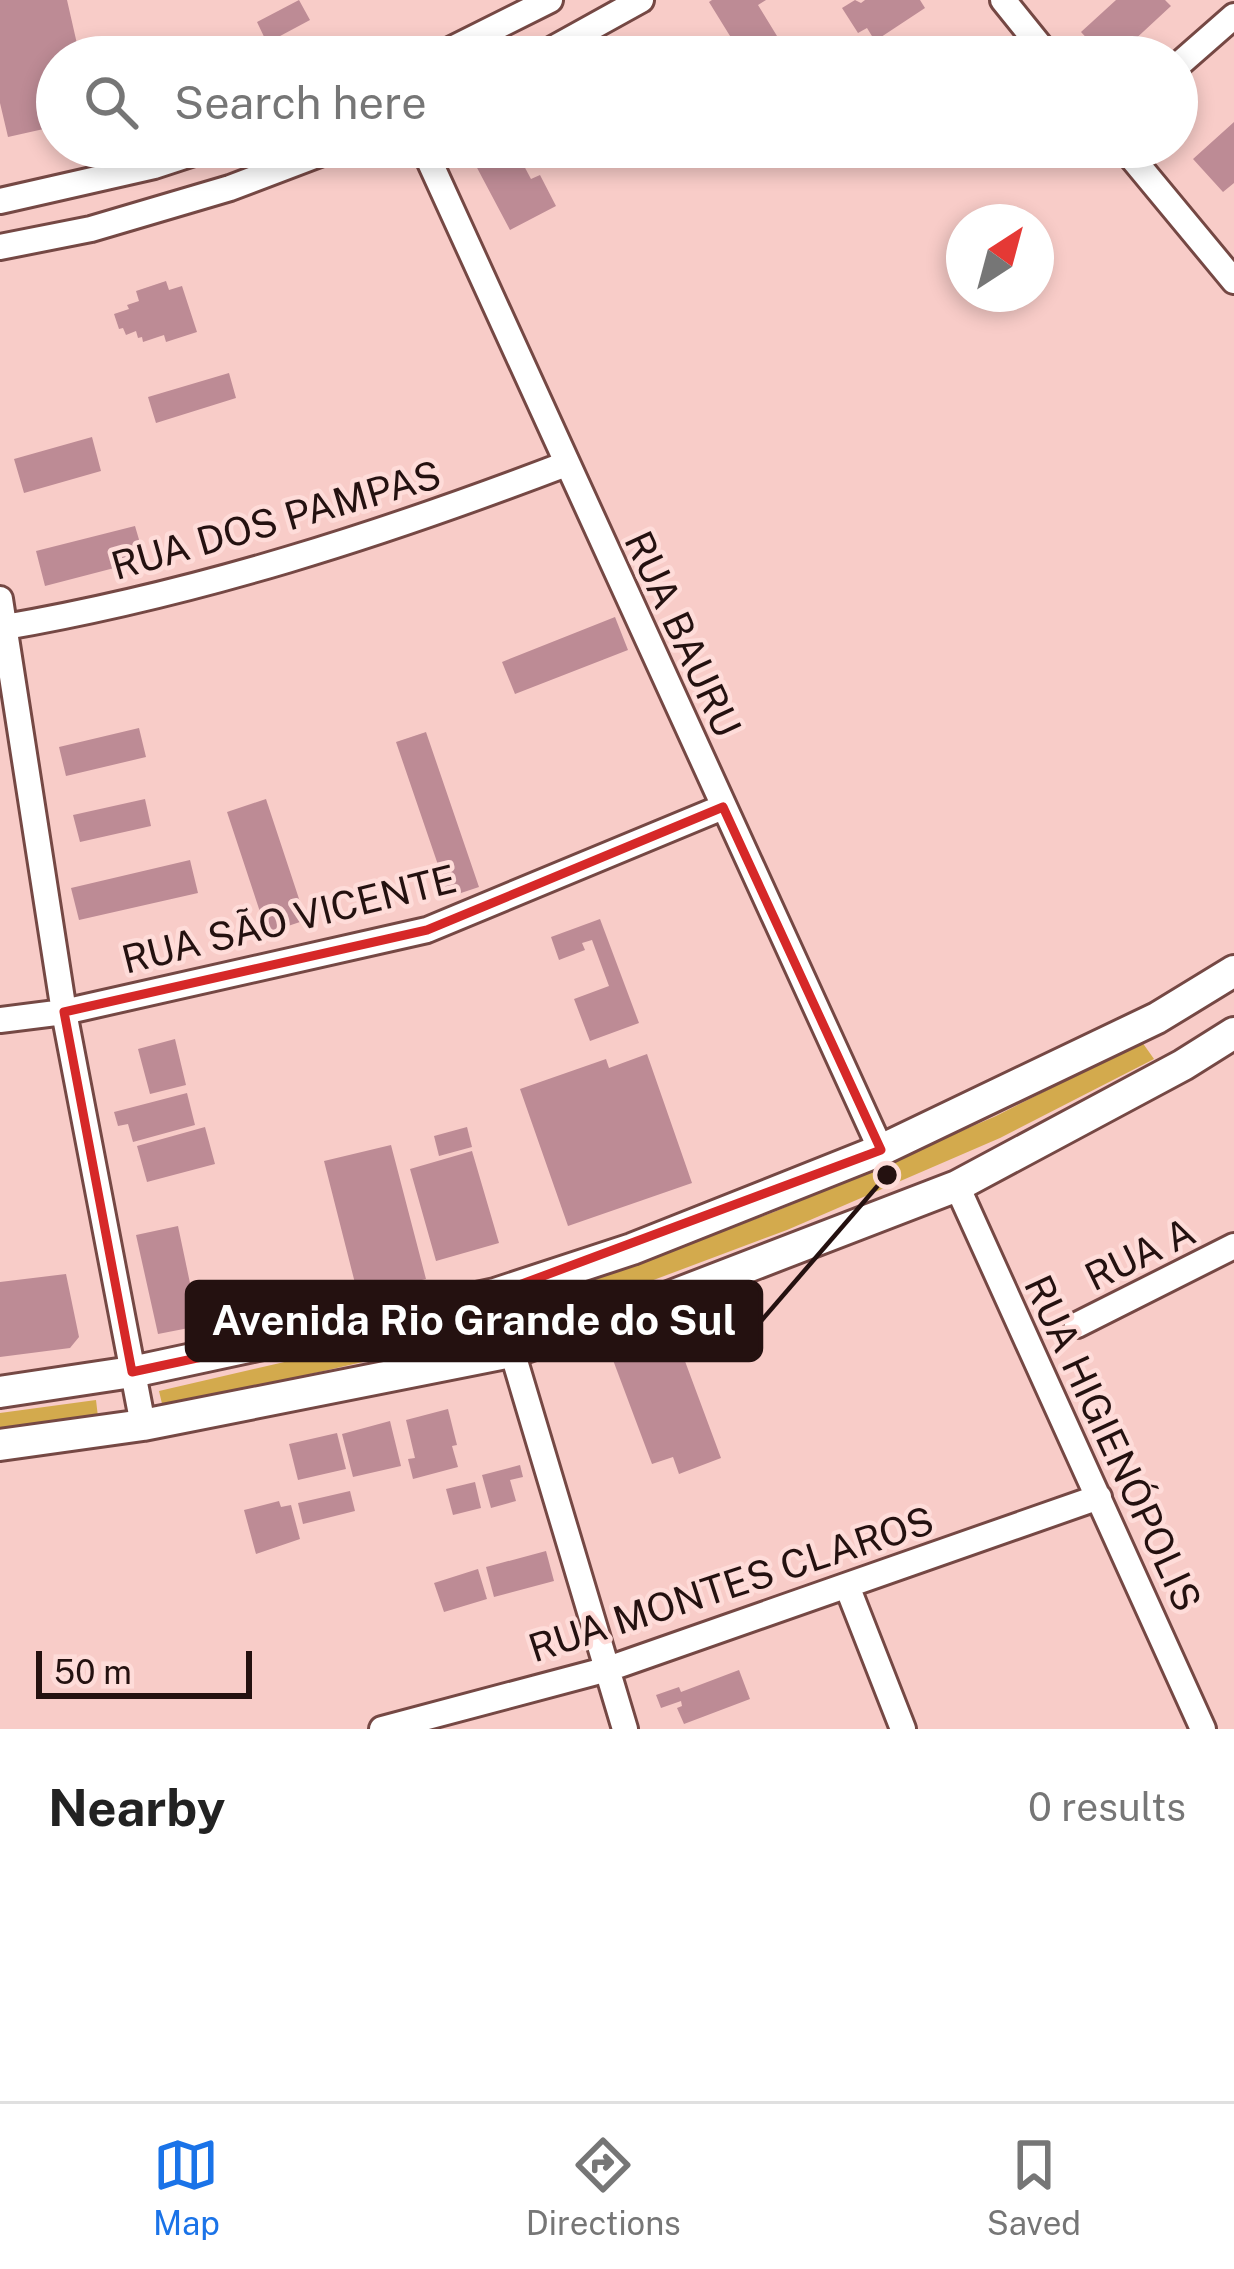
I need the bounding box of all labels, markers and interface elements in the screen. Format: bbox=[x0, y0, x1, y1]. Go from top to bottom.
search box bbox=[36, 36, 1198, 168]
icon: search bbox=[78, 69, 144, 135]
text: Search here bbox=[174, 76, 427, 129]
north arrow bbox=[946, 204, 1054, 312]
street label: RUA DOS PAMPAS bbox=[106, 451, 446, 589]
street label: RUA BAURU bbox=[615, 524, 751, 744]
street label: RUA SÃO VICENTE bbox=[117, 855, 461, 983]
street label: RUA A bbox=[1078, 1208, 1202, 1300]
street label: RUA HIGIENÓPOLIS bbox=[1015, 1267, 1212, 1618]
callout: Avenida Rio Grande do Sul bbox=[187, 1282, 761, 1360]
text: Avenida Rio Grande do Sul bbox=[211, 1295, 737, 1344]
street label: RUA MONTES CLAROS bbox=[523, 1497, 939, 1671]
scale bar bbox=[36, 1645, 252, 1698]
text: 50 m bbox=[54, 1653, 132, 1691]
text: Nearby bbox=[48, 1778, 225, 1837]
text: 0 results bbox=[1028, 1784, 1186, 1830]
tab: Map bbox=[153, 2132, 220, 2242]
tab: Directions bbox=[526, 2132, 681, 2242]
tab: Saved bbox=[987, 2132, 1081, 2242]

